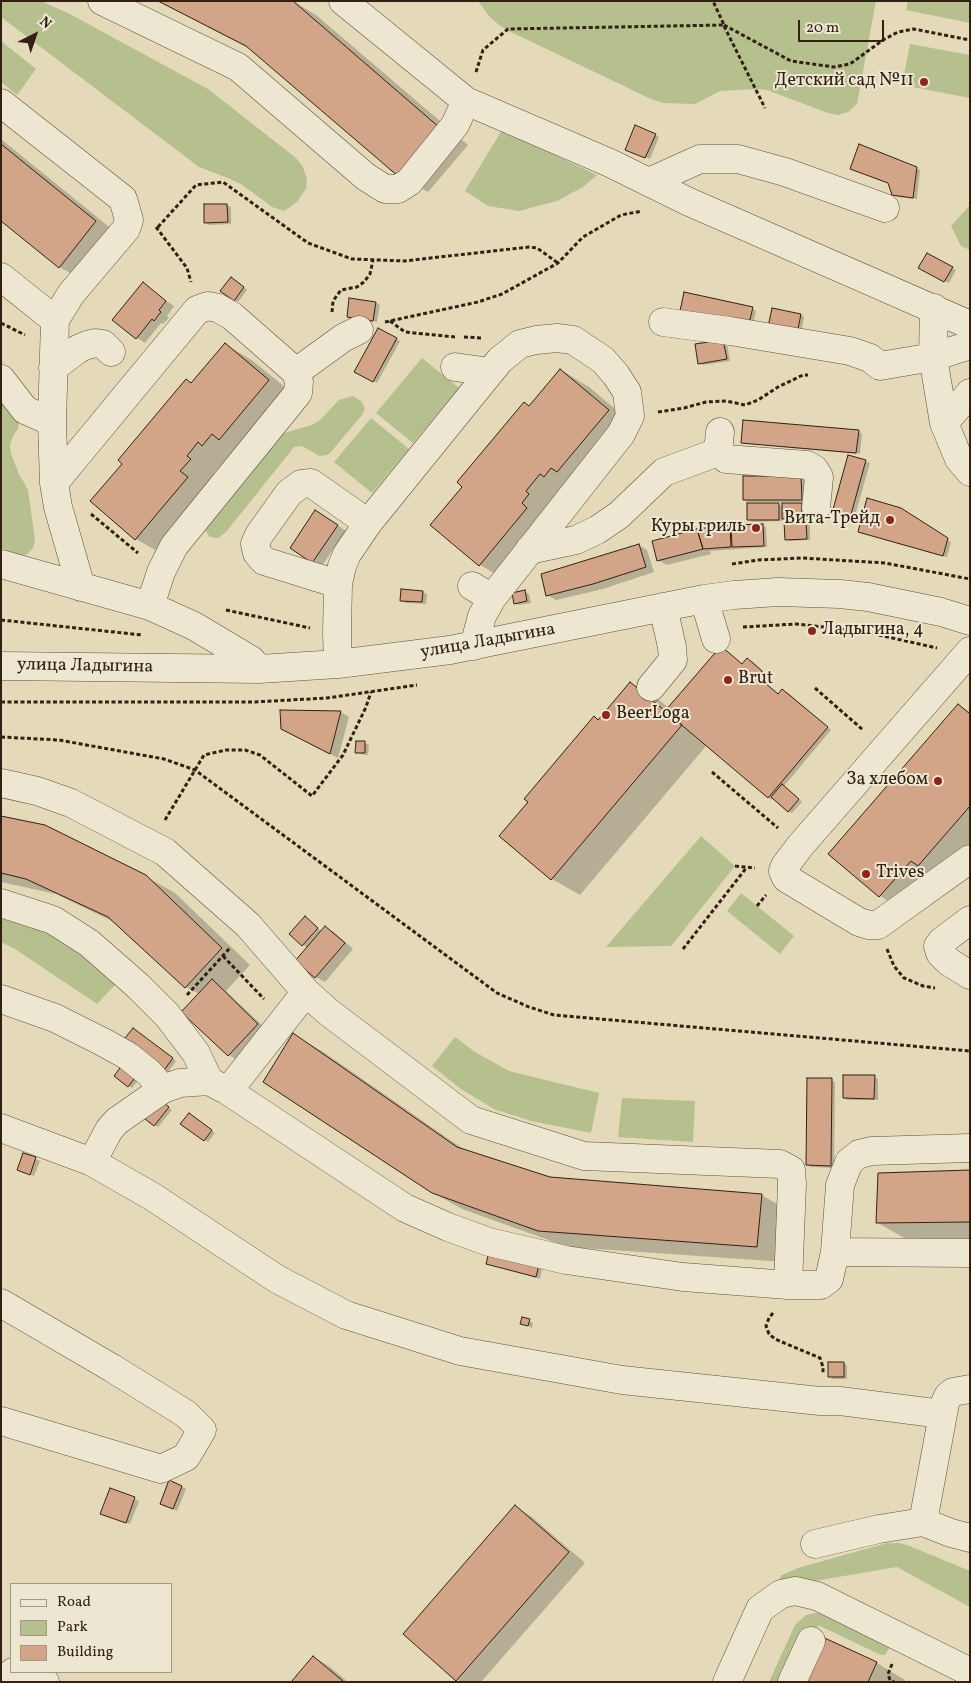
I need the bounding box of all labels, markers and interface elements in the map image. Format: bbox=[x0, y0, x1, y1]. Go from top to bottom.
north arrow bbox=[10, 10, 60, 60]
scale bar bbox=[801, 10, 887, 42]
text: N bbox=[35, 13, 55, 34]
text: 20 m bbox=[806, 18, 839, 39]
place label: Детский сад №11 bbox=[775, 71, 914, 93]
marker: Детский сад №11 bbox=[918, 76, 930, 88]
place label: Вита-Трейд bbox=[784, 509, 880, 531]
marker: Вита-Трейд bbox=[884, 514, 896, 526]
place label: Куры гриль bbox=[651, 517, 746, 539]
marker: Куры гриль bbox=[750, 522, 762, 534]
street label: улица Ладыгина bbox=[419, 620, 557, 664]
place label: Ладыгина, 4 bbox=[822, 620, 924, 642]
marker: Ладыгина, 4 bbox=[806, 625, 818, 637]
street label: улица Ладыгина bbox=[17, 655, 153, 679]
place label: Brut bbox=[738, 669, 773, 691]
marker: Brut bbox=[722, 674, 734, 686]
place label: BeerLoga bbox=[616, 704, 690, 726]
marker: BeerLoga bbox=[600, 709, 612, 721]
place label: За хлебом bbox=[846, 770, 928, 792]
marker: За хлебом bbox=[932, 775, 944, 787]
place label: Trives bbox=[876, 863, 924, 885]
marker: Trives bbox=[860, 868, 872, 880]
legend bbox=[10, 1583, 172, 1673]
text: Road bbox=[57, 1592, 91, 1613]
text: Park bbox=[57, 1617, 88, 1638]
text: Building bbox=[57, 1642, 113, 1663]

